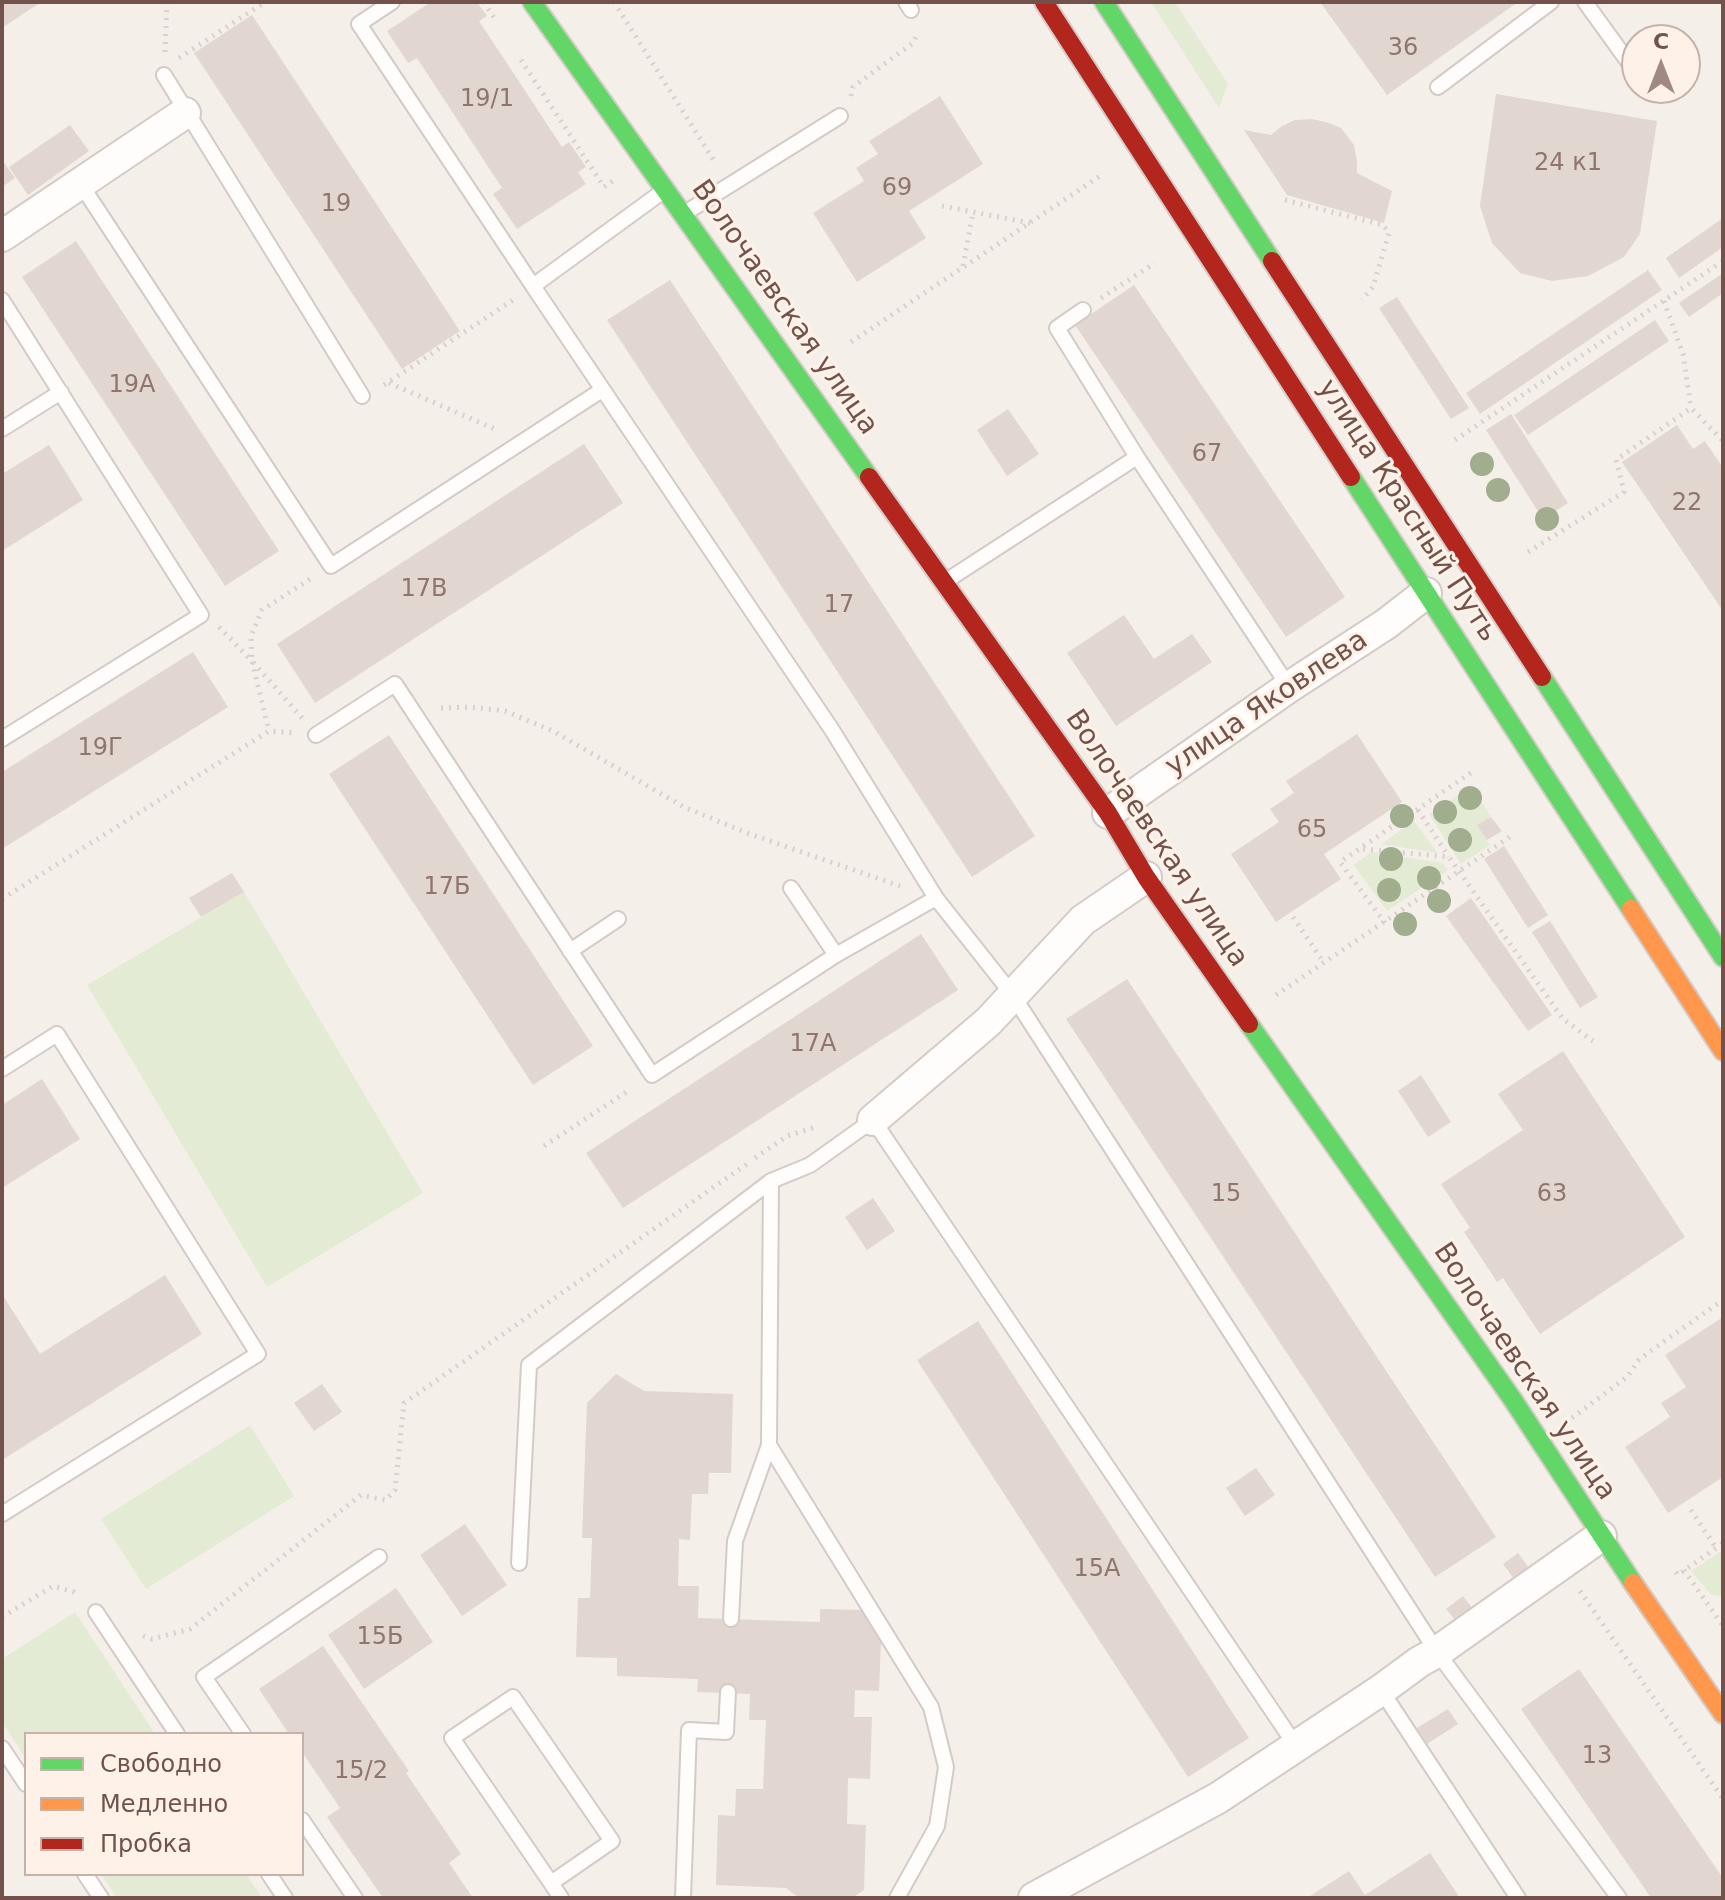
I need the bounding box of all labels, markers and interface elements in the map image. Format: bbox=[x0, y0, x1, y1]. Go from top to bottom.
north arrow bbox=[1621, 24, 1701, 104]
text: С bbox=[1653, 29, 1669, 54]
house number: 36 bbox=[1388, 35, 1418, 63]
house number: 19/1 bbox=[460, 86, 514, 114]
house number: 24 к1 bbox=[1534, 150, 1602, 178]
street label: Волочаевская улица bbox=[683, 174, 885, 442]
house number: 69 bbox=[882, 175, 912, 203]
house number: 19 bbox=[321, 191, 351, 219]
house number: 19А bbox=[109, 372, 155, 400]
street label: улица Красный Путь bbox=[1310, 374, 1504, 648]
house number: 67 bbox=[1192, 441, 1222, 469]
house number: 22 bbox=[1672, 490, 1702, 518]
house number: 17В bbox=[400, 576, 448, 604]
house number: 17 bbox=[824, 592, 854, 620]
street label: улица Яковлева bbox=[1160, 624, 1374, 784]
street label: Волочаевская улица bbox=[1057, 704, 1255, 974]
house number: 19Г bbox=[77, 735, 123, 763]
house number: 65 bbox=[1297, 817, 1327, 845]
house number: 17Б bbox=[423, 874, 471, 902]
house number: 17А bbox=[790, 1031, 836, 1059]
house number: 15 bbox=[1211, 1181, 1241, 1209]
house number: 63 bbox=[1537, 1181, 1567, 1209]
street label: Волочаевская улица bbox=[1425, 1237, 1623, 1507]
house number: 15А bbox=[1074, 1556, 1120, 1584]
house number: 15Б bbox=[356, 1624, 404, 1652]
legend bbox=[24, 1732, 304, 1876]
house number: 13 bbox=[1582, 1743, 1612, 1771]
text: Свободно bbox=[100, 1750, 222, 1778]
house number: 15/2 bbox=[334, 1758, 388, 1786]
text: Медленно bbox=[100, 1790, 228, 1818]
text: Пробка bbox=[100, 1830, 192, 1858]

